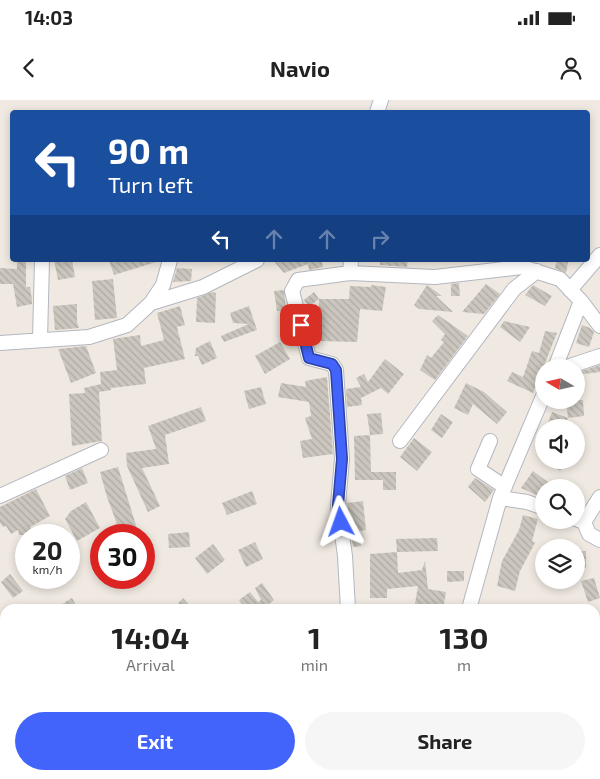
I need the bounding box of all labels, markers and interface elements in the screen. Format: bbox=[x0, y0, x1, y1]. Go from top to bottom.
text: 14:03 bbox=[25, 6, 73, 29]
icon: back bbox=[15, 54, 43, 82]
icon: person bbox=[557, 54, 585, 82]
text: Navio bbox=[270, 55, 330, 81]
text: 90 m bbox=[108, 129, 189, 171]
icon: left bbox=[25, 130, 90, 195]
text: Turn left bbox=[108, 171, 193, 197]
icon: left bbox=[207, 225, 235, 253]
icon: ahead bbox=[260, 225, 288, 253]
icon: ahead bbox=[313, 225, 341, 253]
icon: right bbox=[366, 225, 394, 253]
pin bbox=[280, 304, 322, 346]
icon: arrive bbox=[287, 311, 315, 339]
north arrow bbox=[535, 359, 585, 409]
map controls bbox=[535, 359, 585, 589]
button: sound bbox=[535, 419, 585, 469]
button: search bbox=[535, 479, 585, 529]
position arrow bbox=[314, 495, 366, 547]
speed limit sign: 30 bbox=[90, 524, 155, 589]
text: 20 bbox=[32, 535, 63, 565]
button: layers bbox=[535, 539, 585, 589]
text: km/h bbox=[33, 562, 62, 576]
text: 14:04 bbox=[111, 619, 189, 655]
text: 1 bbox=[308, 619, 321, 655]
text: 130 bbox=[440, 619, 488, 655]
text: Arrival bbox=[126, 655, 175, 674]
text: min bbox=[301, 655, 328, 674]
text: m bbox=[457, 655, 471, 674]
button: Exit bbox=[15, 712, 295, 770]
button: Share bbox=[305, 712, 585, 770]

